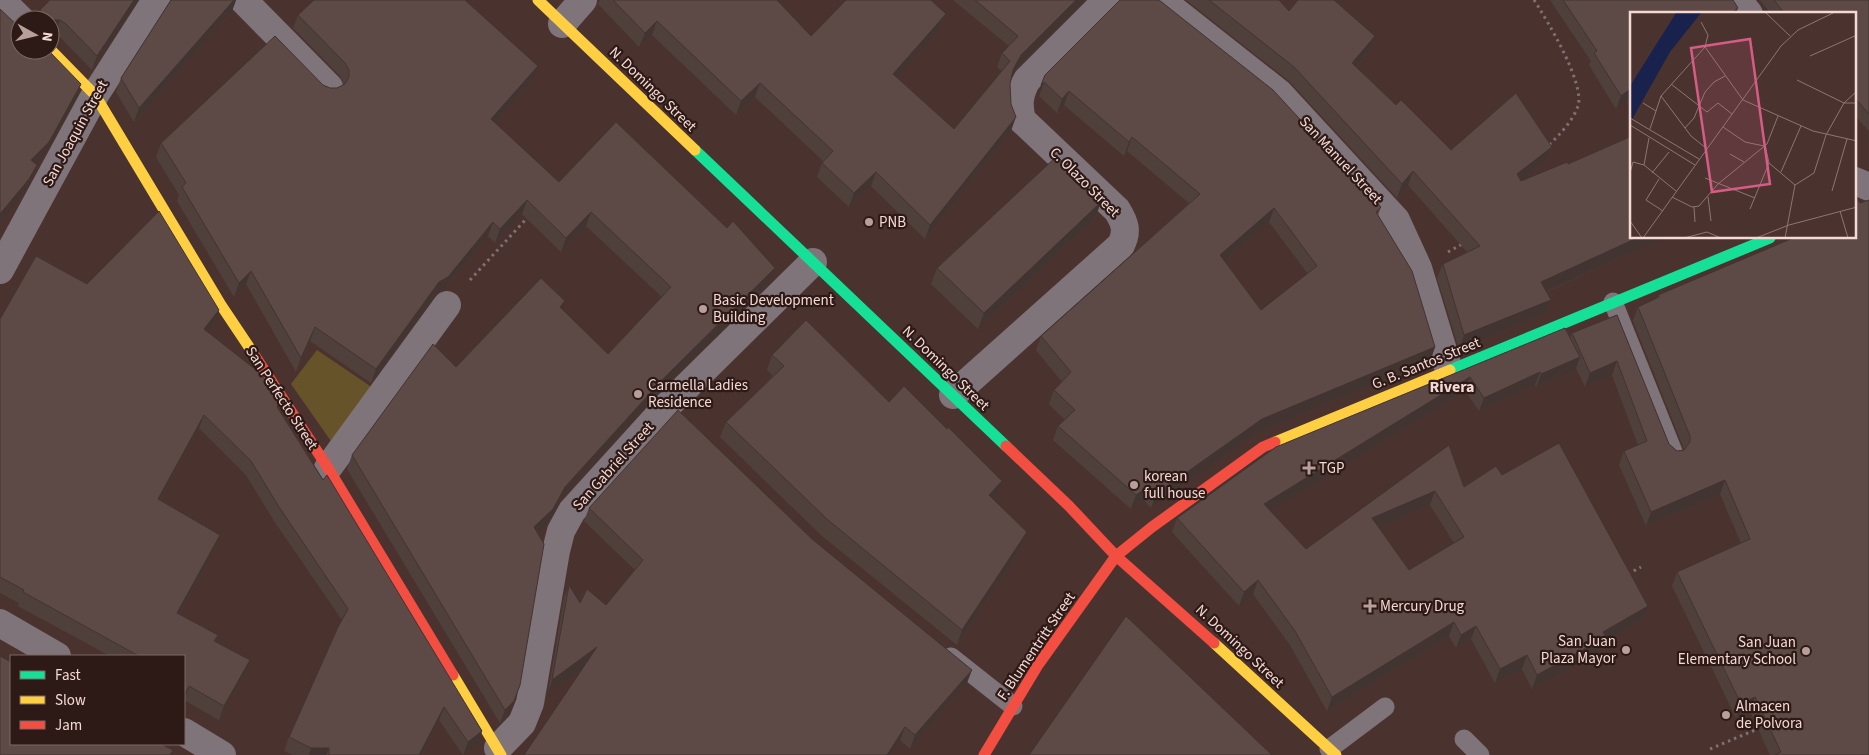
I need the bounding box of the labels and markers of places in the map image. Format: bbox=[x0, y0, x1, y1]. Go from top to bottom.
place label: PNB bbox=[879, 212, 906, 233]
marker: PNB bbox=[863, 216, 875, 228]
place label: Basic Development Building bbox=[713, 290, 834, 328]
marker: Basic Development Building bbox=[697, 303, 709, 315]
place label: Carmella Ladies Residence bbox=[648, 375, 748, 413]
marker: Carmella Ladies Residence bbox=[632, 388, 644, 400]
place label: TGP bbox=[1319, 458, 1344, 479]
marker: TGP bbox=[1303, 462, 1315, 474]
place label: korean full house bbox=[1144, 466, 1205, 504]
marker: korean full house bbox=[1128, 479, 1140, 491]
place label: Mercury Drug bbox=[1380, 596, 1465, 617]
marker: Mercury Drug bbox=[1364, 600, 1376, 612]
place label: San Juan Plaza Mayor bbox=[1541, 631, 1617, 669]
place label: San Juan Elementary School bbox=[1678, 632, 1796, 670]
marker: San Juan Plaza Mayor bbox=[1620, 644, 1632, 656]
marker: San Juan Elementary School bbox=[1800, 645, 1812, 657]
place label: Almacen de Polvora bbox=[1736, 696, 1802, 734]
marker: Almacen de Polvora bbox=[1720, 709, 1732, 721]

